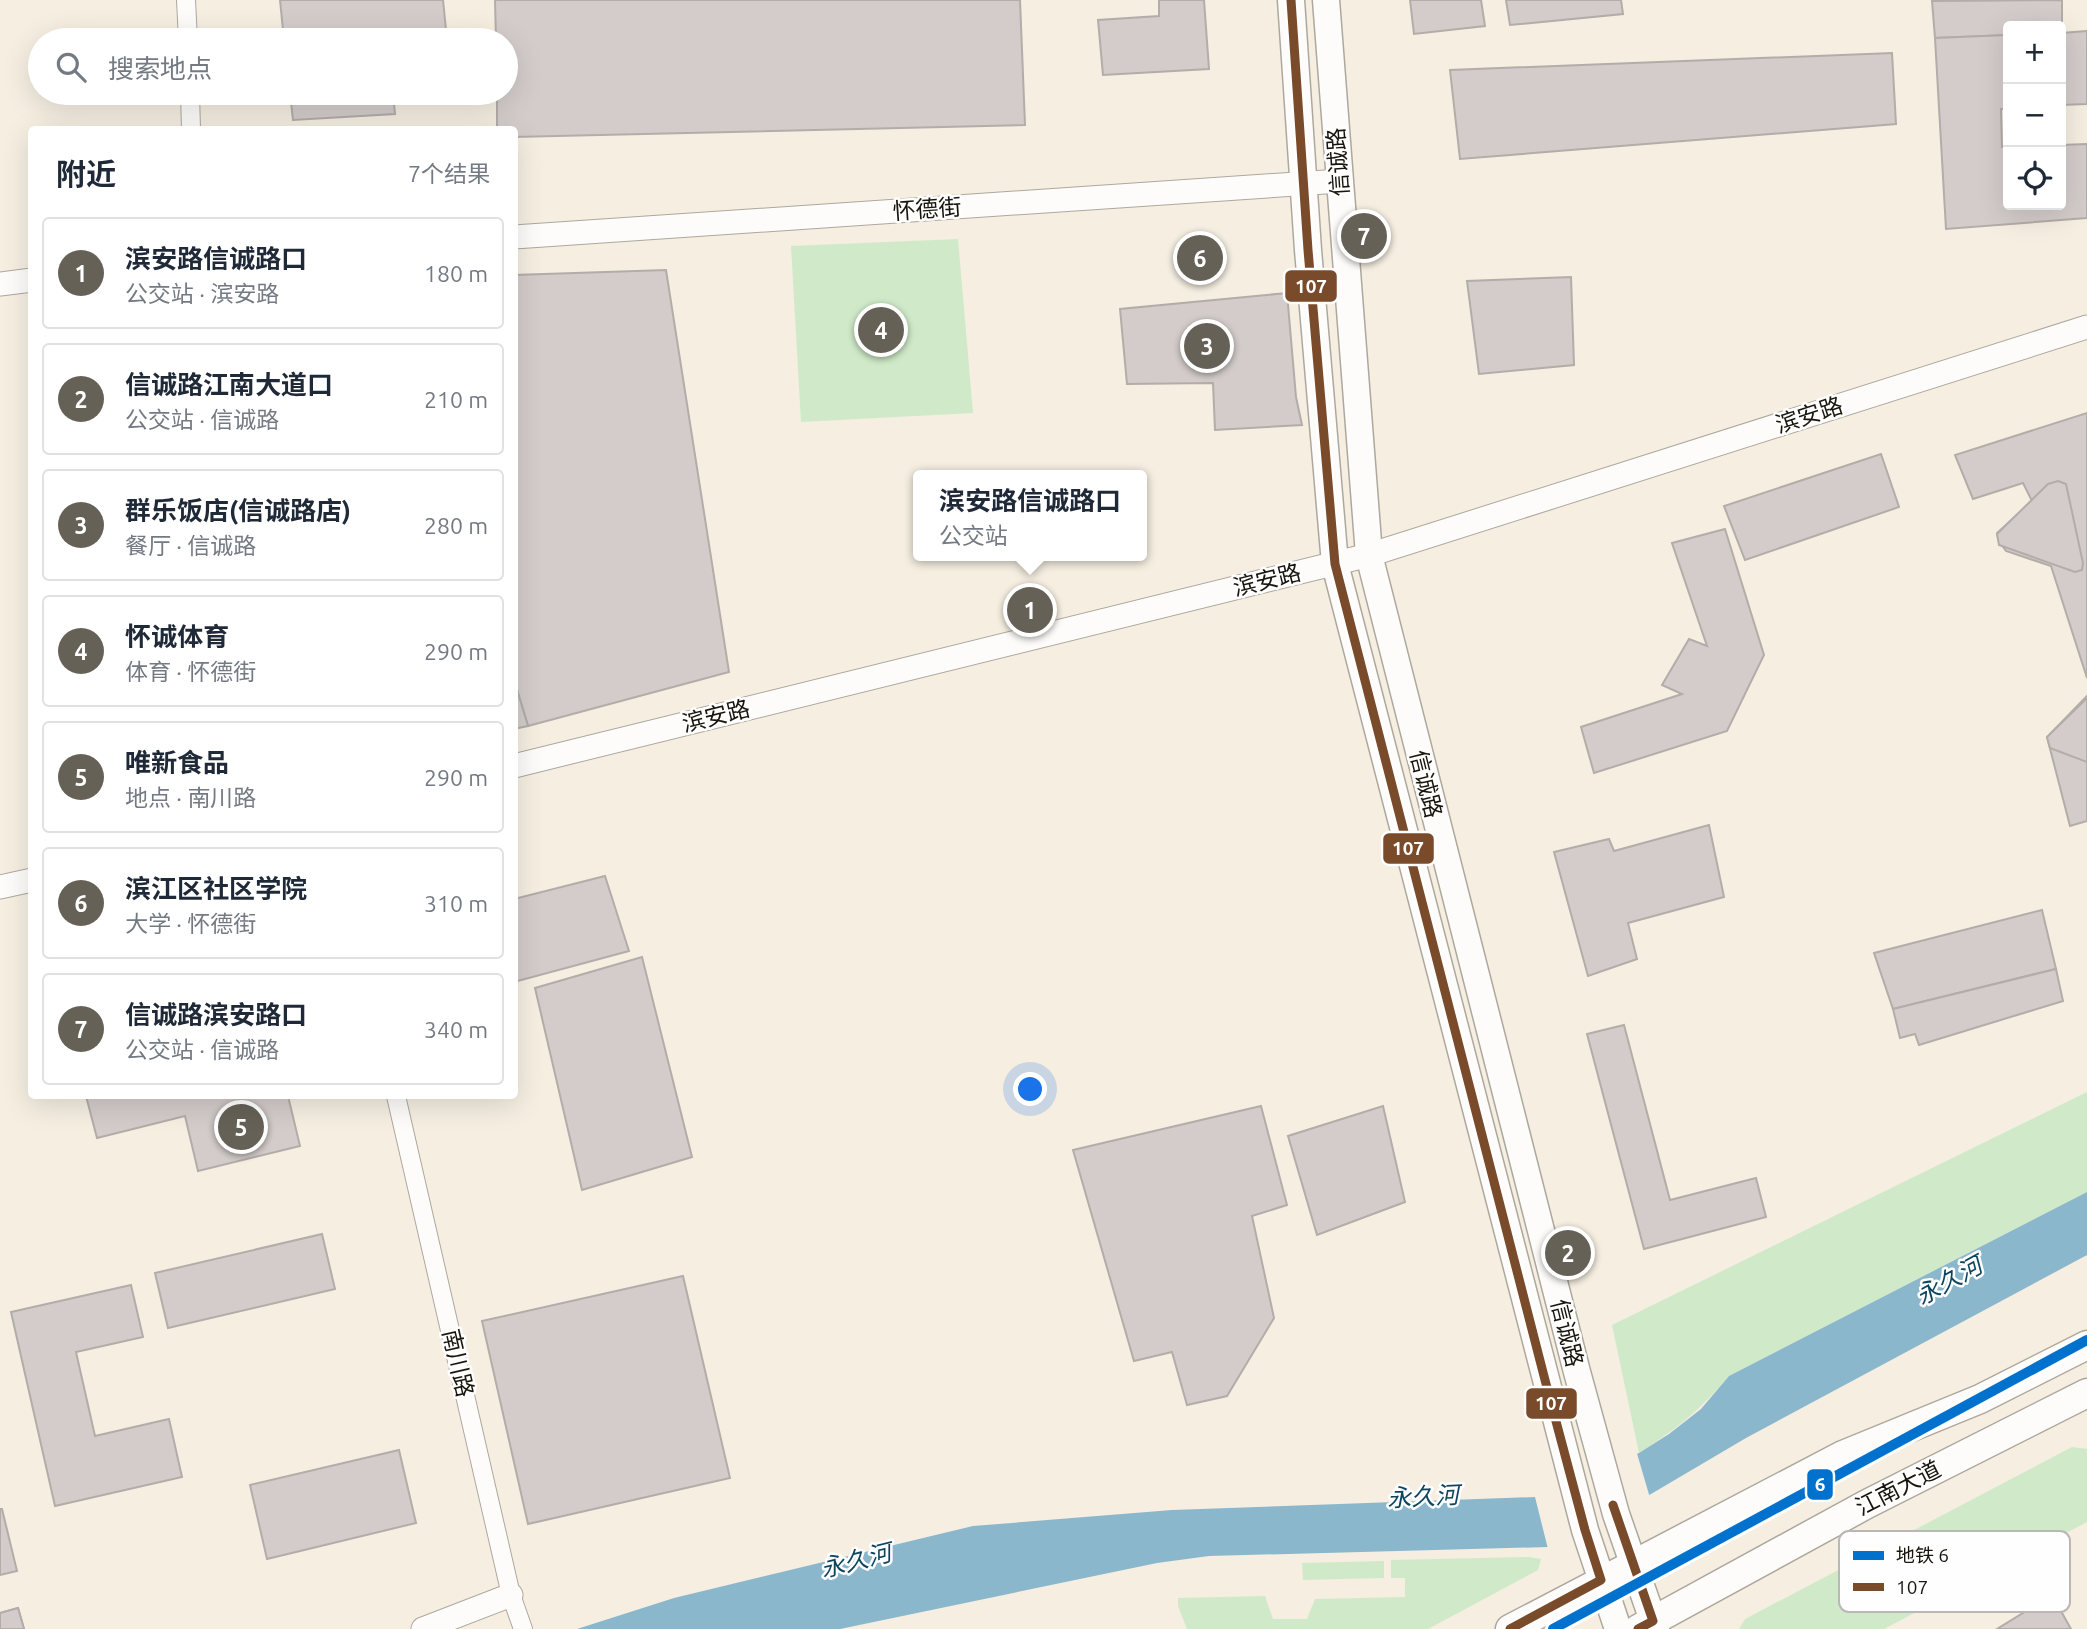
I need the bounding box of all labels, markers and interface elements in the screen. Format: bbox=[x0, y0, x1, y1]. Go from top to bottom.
map controls bbox=[2003, 21, 2066, 210]
button: + bbox=[2003, 21, 2066, 84]
search box bbox=[28, 28, 518, 105]
icon: search bbox=[52, 48, 90, 86]
text: 搜索地点 bbox=[108, 54, 212, 83]
button: − bbox=[2003, 84, 2066, 147]
street label: 信诚路 bbox=[1323, 127, 1352, 197]
button: locate bbox=[2003, 147, 2066, 210]
text: 附近 bbox=[56, 157, 116, 191]
text: 7个结果 bbox=[408, 161, 490, 186]
street label: 怀德街 bbox=[892, 194, 962, 223]
pin: 7 bbox=[1341, 210, 1387, 262]
pin: 6 bbox=[1177, 232, 1223, 284]
text: 滨安路信诚路口 bbox=[125, 244, 307, 273]
text: 1 bbox=[75, 261, 87, 286]
text: 180 m bbox=[424, 261, 488, 286]
line badge: 107 bbox=[1284, 269, 1338, 303]
text: 107 bbox=[1295, 275, 1327, 297]
text: 公交站 · 滨安路 bbox=[125, 281, 279, 306]
pin: 4 bbox=[858, 304, 904, 356]
pin: 3 bbox=[1184, 320, 1230, 372]
text: 信诚路江南大道口 bbox=[125, 370, 333, 399]
text: 2 bbox=[75, 387, 87, 412]
text: 210 m bbox=[424, 387, 488, 412]
street label: 滨安路 bbox=[1772, 392, 1846, 437]
text: 公交站 · 信诚路 bbox=[125, 407, 279, 432]
popup bbox=[913, 470, 1147, 561]
text: 滨安路信诚路口 bbox=[939, 486, 1121, 515]
text: 群乐饭店(信诚路店) bbox=[125, 496, 351, 525]
text: 3 bbox=[75, 513, 87, 538]
text: 280 m bbox=[424, 513, 488, 538]
text: 公交站 bbox=[939, 523, 1008, 548]
text: 餐厅 · 信诚路 bbox=[125, 533, 256, 558]
street label: 滨安路 bbox=[1230, 559, 1303, 600]
pin: 1 bbox=[1007, 584, 1053, 636]
text: 怀诚体育 bbox=[125, 622, 229, 651]
text: 4 bbox=[75, 639, 87, 664]
text: 290 m bbox=[424, 639, 488, 664]
text: 体育 · 怀德街 bbox=[125, 659, 256, 684]
street label: 滨安路 bbox=[679, 695, 752, 736]
street label: 信诚路 bbox=[1406, 747, 1447, 820]
text: 唯新食品 bbox=[125, 748, 229, 777]
text: 5 bbox=[75, 765, 87, 790]
text: 290 m bbox=[424, 765, 488, 790]
text: 地点 · 南川路 bbox=[125, 785, 256, 810]
line badge: 107 bbox=[1382, 832, 1435, 865]
text: 107 bbox=[1392, 837, 1424, 859]
text: 滨江区社区学院 bbox=[125, 874, 307, 903]
text: 6 bbox=[75, 891, 87, 916]
text: 310 m bbox=[424, 891, 488, 916]
text: 大学 · 怀德街 bbox=[125, 911, 256, 936]
text: 信诚路滨安路口 bbox=[125, 1000, 307, 1029]
text: 7 bbox=[75, 1017, 87, 1042]
text: 340 m bbox=[424, 1017, 488, 1042]
text: 公交站 · 信诚路 bbox=[125, 1037, 279, 1062]
your location bbox=[1013, 1072, 1047, 1106]
pin: 5 bbox=[218, 1101, 264, 1153]
pin: 2 bbox=[1545, 1227, 1591, 1279]
water label: 永久河 bbox=[1911, 1249, 1990, 1310]
street label: 信诚路 bbox=[1547, 1296, 1588, 1369]
street label: 南川路 bbox=[439, 1326, 478, 1399]
line badge: 107 bbox=[1525, 1387, 1578, 1420]
text: 107 bbox=[1535, 1392, 1567, 1414]
street label: 江南大道 bbox=[1851, 1456, 1944, 1520]
line badge: 6 bbox=[1806, 1468, 1834, 1501]
text: 6 bbox=[1815, 1473, 1825, 1495]
water label: 永久河 bbox=[1386, 1481, 1464, 1512]
legend bbox=[1839, 1531, 2070, 1612]
water label: 永久河 bbox=[818, 1538, 898, 1582]
text: 地铁 6 bbox=[1896, 1544, 1949, 1566]
text: 107 bbox=[1896, 1576, 1928, 1598]

